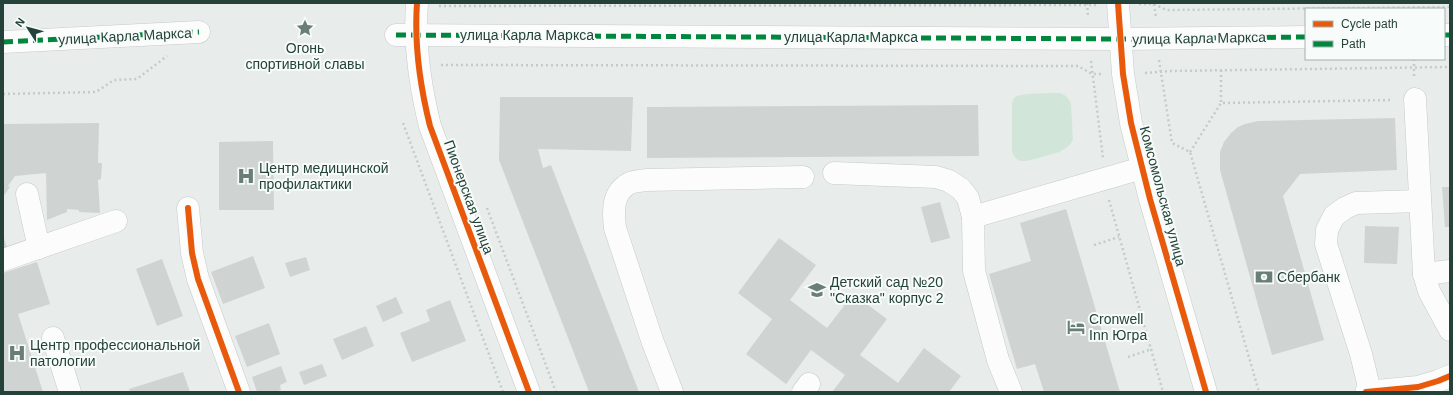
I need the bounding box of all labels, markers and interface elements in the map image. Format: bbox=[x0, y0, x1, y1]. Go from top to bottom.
north arrow bbox=[8, 8, 48, 48]
legend bbox=[1305, 8, 1445, 60]
text: N bbox=[13, 15, 27, 29]
text: Cycle path bbox=[1341, 17, 1398, 31]
place icon: Огонь спортивной славы bbox=[295, 18, 315, 38]
street label: улица Карла Маркса bbox=[58, 24, 193, 47]
street label: улица Карла Маркса bbox=[460, 27, 594, 43]
street label: улица Карла Маркса bbox=[784, 29, 918, 45]
street label: улица Карла Маркса bbox=[1132, 29, 1266, 47]
text: Path bbox=[1341, 37, 1366, 51]
place label: Огонь спортивной славы bbox=[245, 40, 365, 72]
street label: Комсомольская улица bbox=[1137, 124, 1189, 268]
street label: Пионерская улица bbox=[441, 138, 497, 256]
place label: Центр медицинской профилактики bbox=[259, 160, 389, 192]
hospital icon: Центр медицинской профилактики bbox=[236, 166, 256, 186]
bank icon: Сбербанк bbox=[1254, 267, 1274, 287]
place label: Сбербанк bbox=[1277, 269, 1341, 285]
place label: Детский сад №20 "Сказка" корпус 2 bbox=[830, 274, 944, 306]
school or university icon: Детский сад №20 "Сказка" корпус 2 bbox=[807, 280, 827, 300]
place label: Cronwell Inn Югра bbox=[1089, 311, 1147, 343]
hotel icon: Cronwell Inn Югра bbox=[1066, 317, 1086, 337]
place label: Центр профессиональной патологии bbox=[30, 337, 200, 369]
hospital icon: Центр профессиональной патологии bbox=[7, 343, 27, 363]

